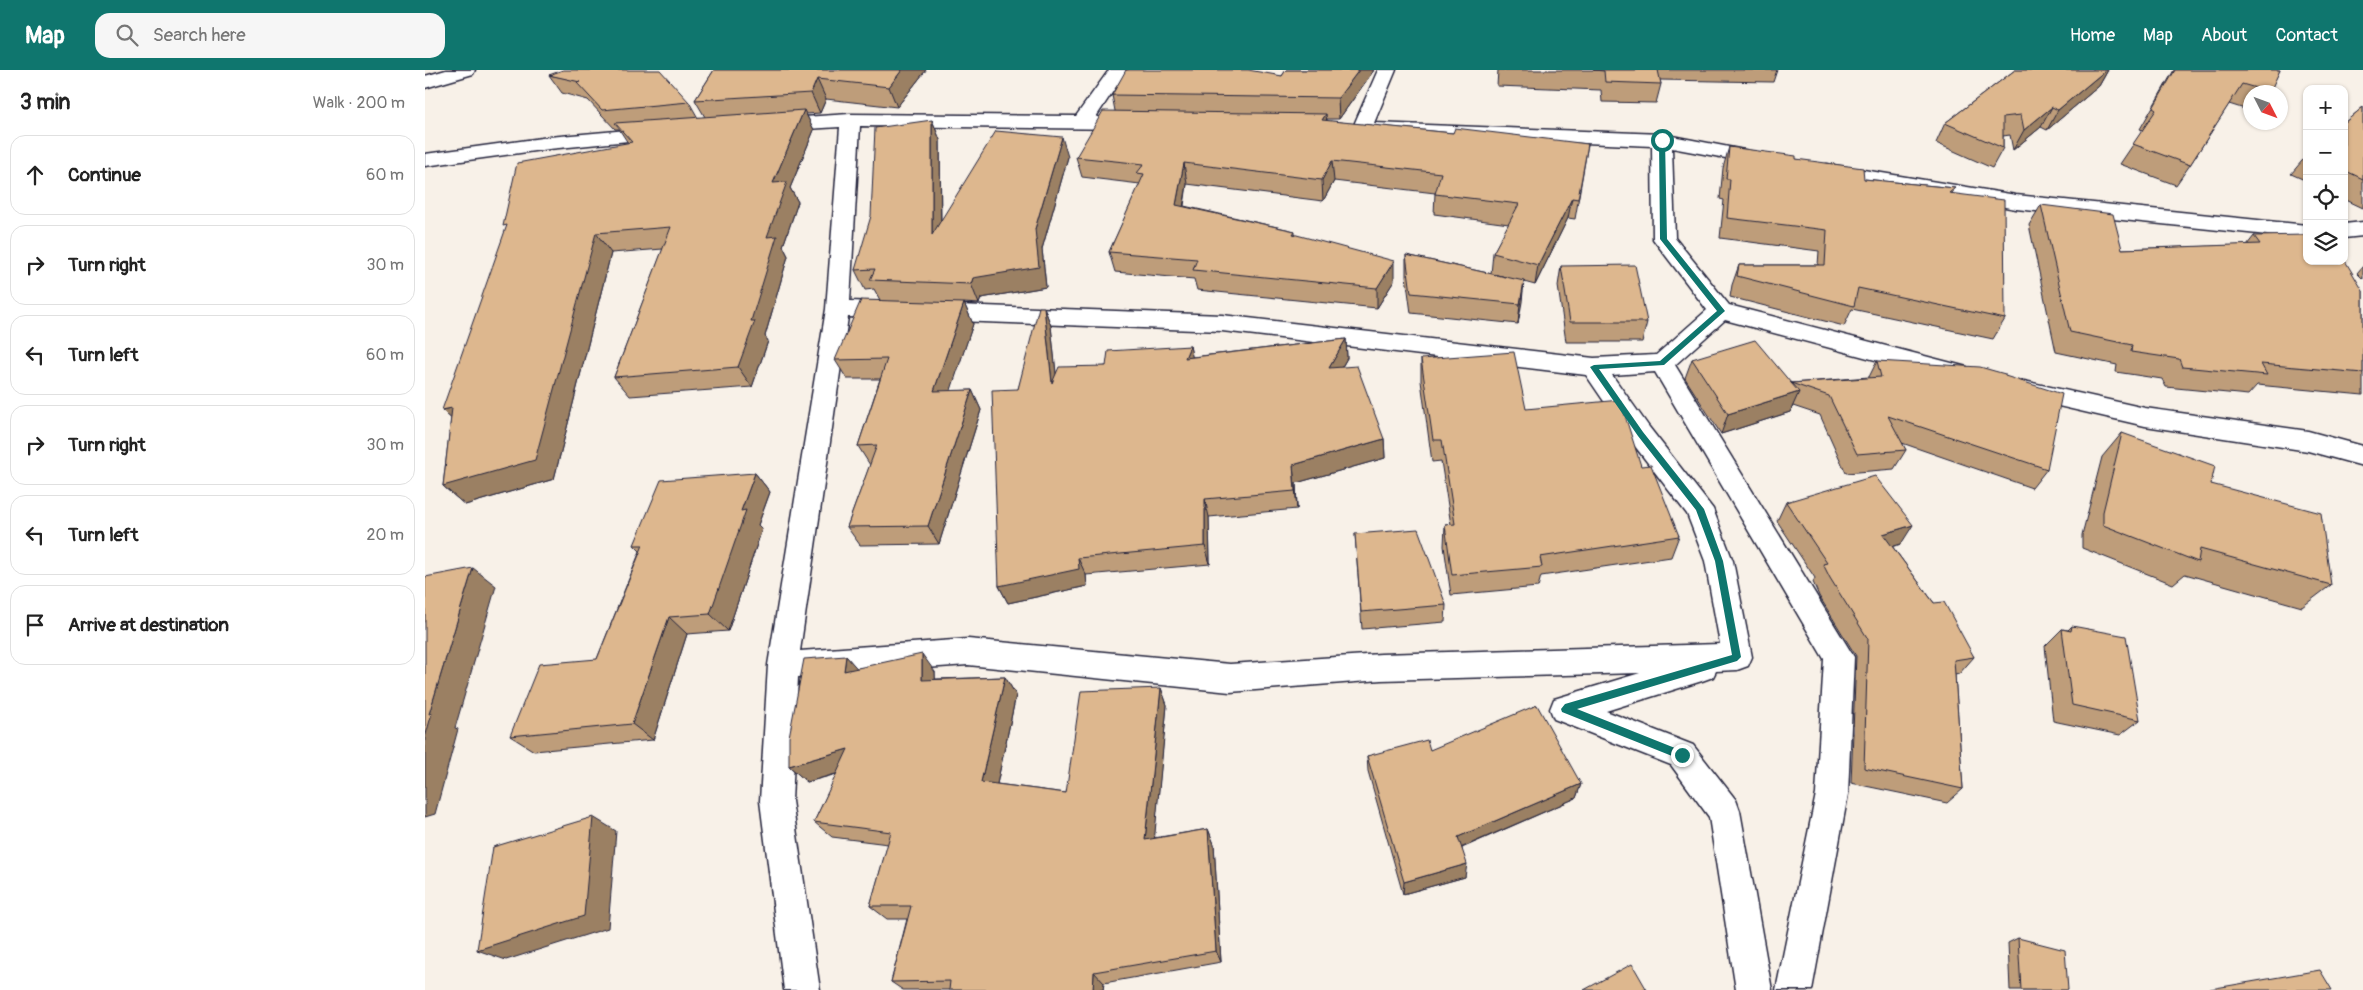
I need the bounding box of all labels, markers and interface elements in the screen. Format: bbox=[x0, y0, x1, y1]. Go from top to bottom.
search box bbox=[95, 13, 445, 58]
text: Map bbox=[25, 21, 65, 50]
icon: search bbox=[113, 21, 141, 49]
text: Search here bbox=[153, 23, 246, 47]
text: Home bbox=[2070, 24, 2115, 47]
text: Map bbox=[2143, 24, 2173, 47]
text: About bbox=[2201, 24, 2247, 47]
text: Contact bbox=[2275, 24, 2338, 47]
north arrow bbox=[2243, 85, 2288, 130]
map controls bbox=[2303, 85, 2348, 265]
button: + bbox=[2303, 85, 2348, 130]
text: 3 min bbox=[20, 89, 70, 116]
text: Walk · 200 m bbox=[313, 93, 405, 113]
route start bbox=[1651, 129, 1674, 152]
button: − bbox=[2303, 130, 2348, 175]
icon: ahead bbox=[21, 161, 49, 189]
text: Continue bbox=[68, 163, 141, 187]
text: 60 m bbox=[366, 165, 404, 185]
button: locate bbox=[2303, 175, 2348, 220]
button: layers bbox=[2303, 220, 2348, 265]
icon: right bbox=[21, 251, 49, 279]
text: Turn right bbox=[68, 253, 146, 277]
text: 30 m bbox=[366, 255, 404, 275]
icon: left bbox=[21, 341, 49, 369]
text: Turn left bbox=[68, 343, 138, 367]
text: 60 m bbox=[366, 345, 404, 365]
icon: right bbox=[21, 431, 49, 459]
text: Turn right bbox=[68, 433, 146, 457]
text: 30 m bbox=[366, 435, 404, 455]
icon: left bbox=[21, 521, 49, 549]
text: Turn left bbox=[68, 523, 138, 547]
text: 20 m bbox=[366, 525, 404, 545]
icon: arrive bbox=[21, 611, 49, 639]
text: Arrive at destination bbox=[68, 613, 229, 637]
route end bbox=[1671, 744, 1694, 767]

